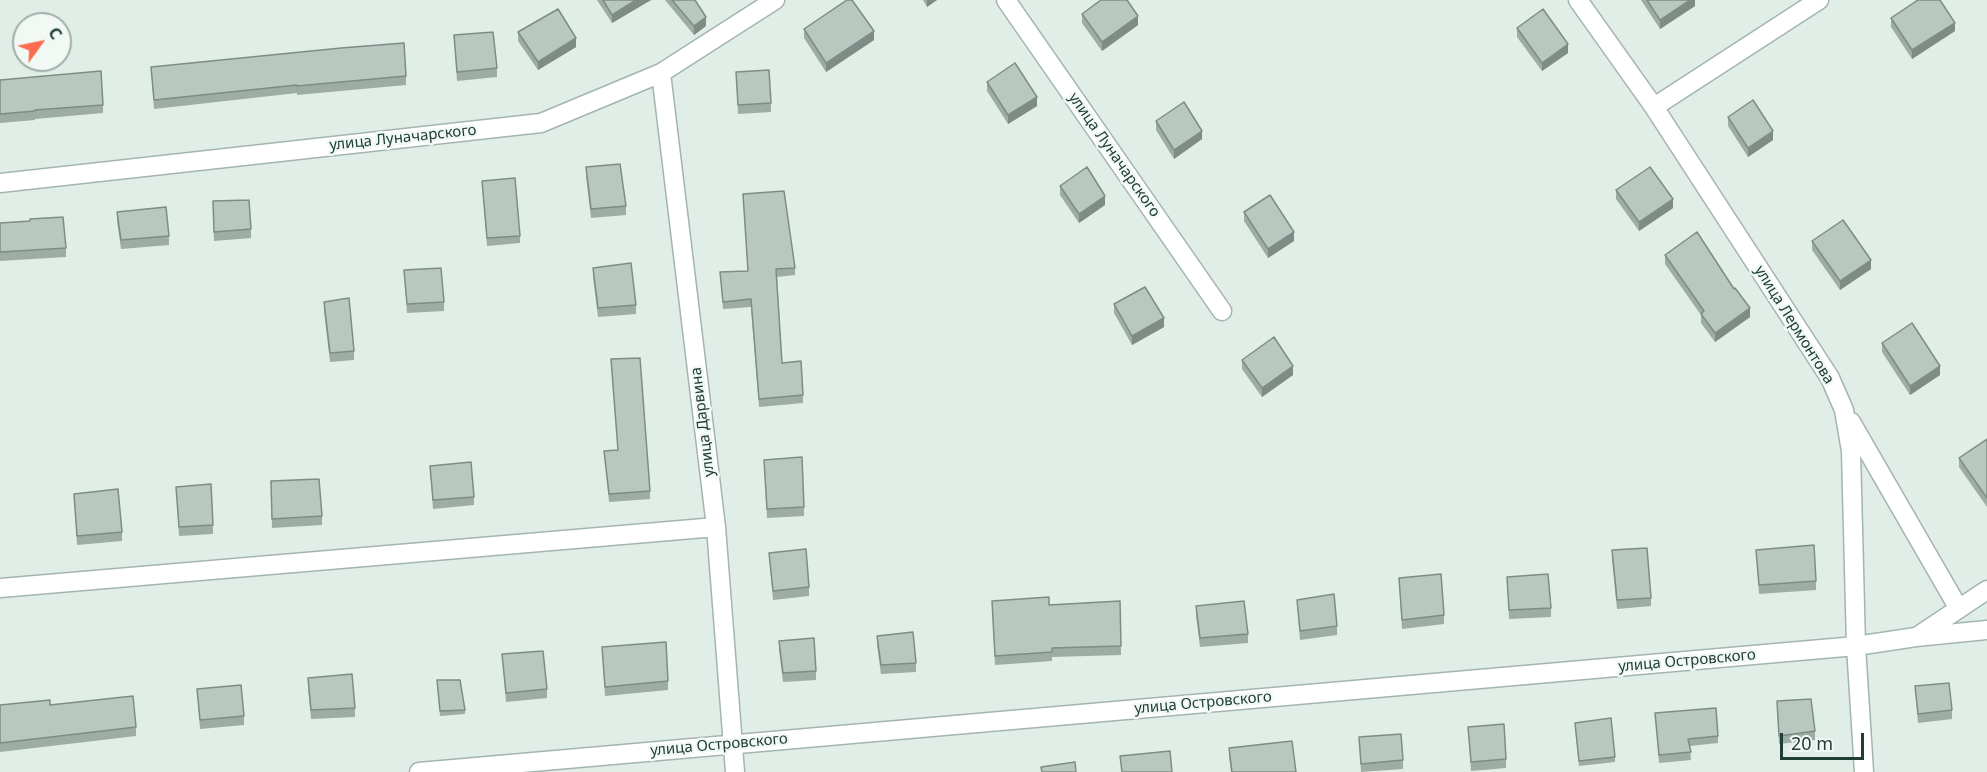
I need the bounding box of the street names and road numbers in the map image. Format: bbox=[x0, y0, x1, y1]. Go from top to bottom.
street label: улица Луначарского bbox=[1064, 89, 1164, 221]
street label: улица Луначарского bbox=[329, 121, 477, 155]
street label: улица Лермонтова bbox=[1750, 262, 1838, 388]
street label: улица Дарвина bbox=[687, 366, 719, 478]
street label: улица Островского bbox=[1617, 646, 1757, 676]
street label: улица Островского bbox=[1133, 688, 1273, 718]
street label: улица Островского bbox=[649, 730, 789, 760]

